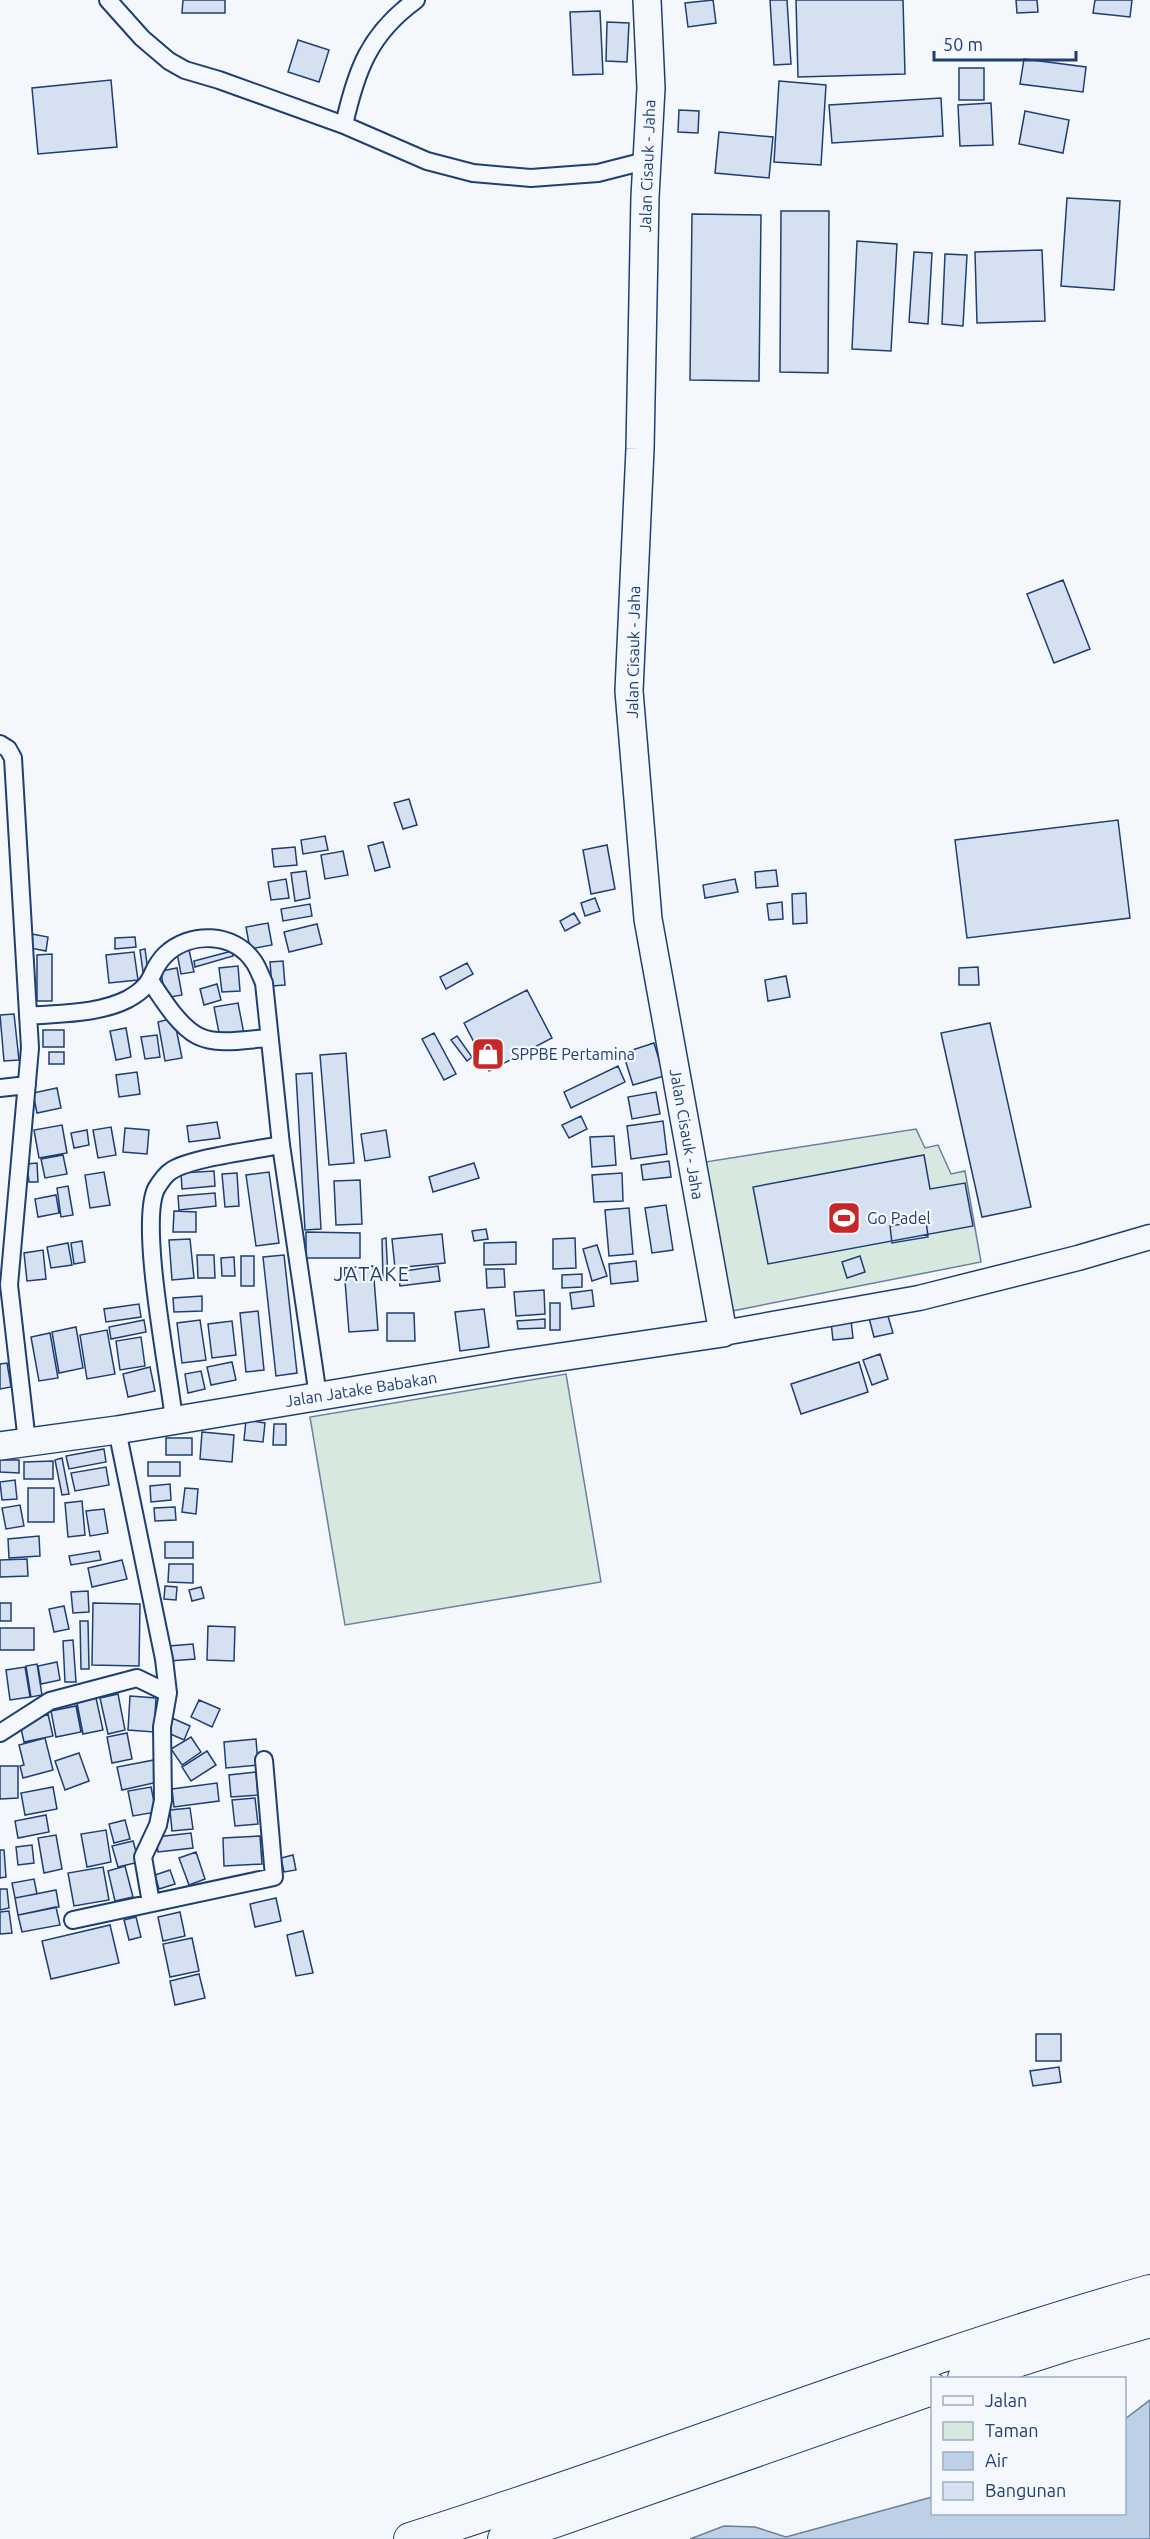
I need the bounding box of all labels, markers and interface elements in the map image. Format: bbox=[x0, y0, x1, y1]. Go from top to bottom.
scale bar bbox=[934, 24, 1076, 62]
text: 50 m bbox=[943, 34, 983, 54]
street label: Jalan Cisauk - Jaha bbox=[636, 99, 658, 233]
street label: Jalan Cisauk - Jaha bbox=[623, 585, 643, 719]
shop icon: SPPBE Pertamina bbox=[470, 1036, 506, 1072]
place label: SPPBE Pertamina bbox=[511, 1045, 635, 1063]
street label: Jalan Cisauk - Jaha bbox=[667, 1067, 707, 1201]
sports icon: Go Padel bbox=[826, 1200, 862, 1236]
place label: Go Padel bbox=[867, 1209, 931, 1227]
district label: JATAKE bbox=[333, 1262, 411, 1285]
street label: Jalan Jatake Babakan bbox=[284, 1368, 438, 1410]
legend bbox=[931, 2377, 1126, 2515]
text: Jalan bbox=[985, 2390, 1027, 2410]
text: Taman bbox=[985, 2420, 1039, 2440]
text: Air bbox=[985, 2450, 1008, 2470]
text: Bangunan bbox=[985, 2480, 1066, 2500]

